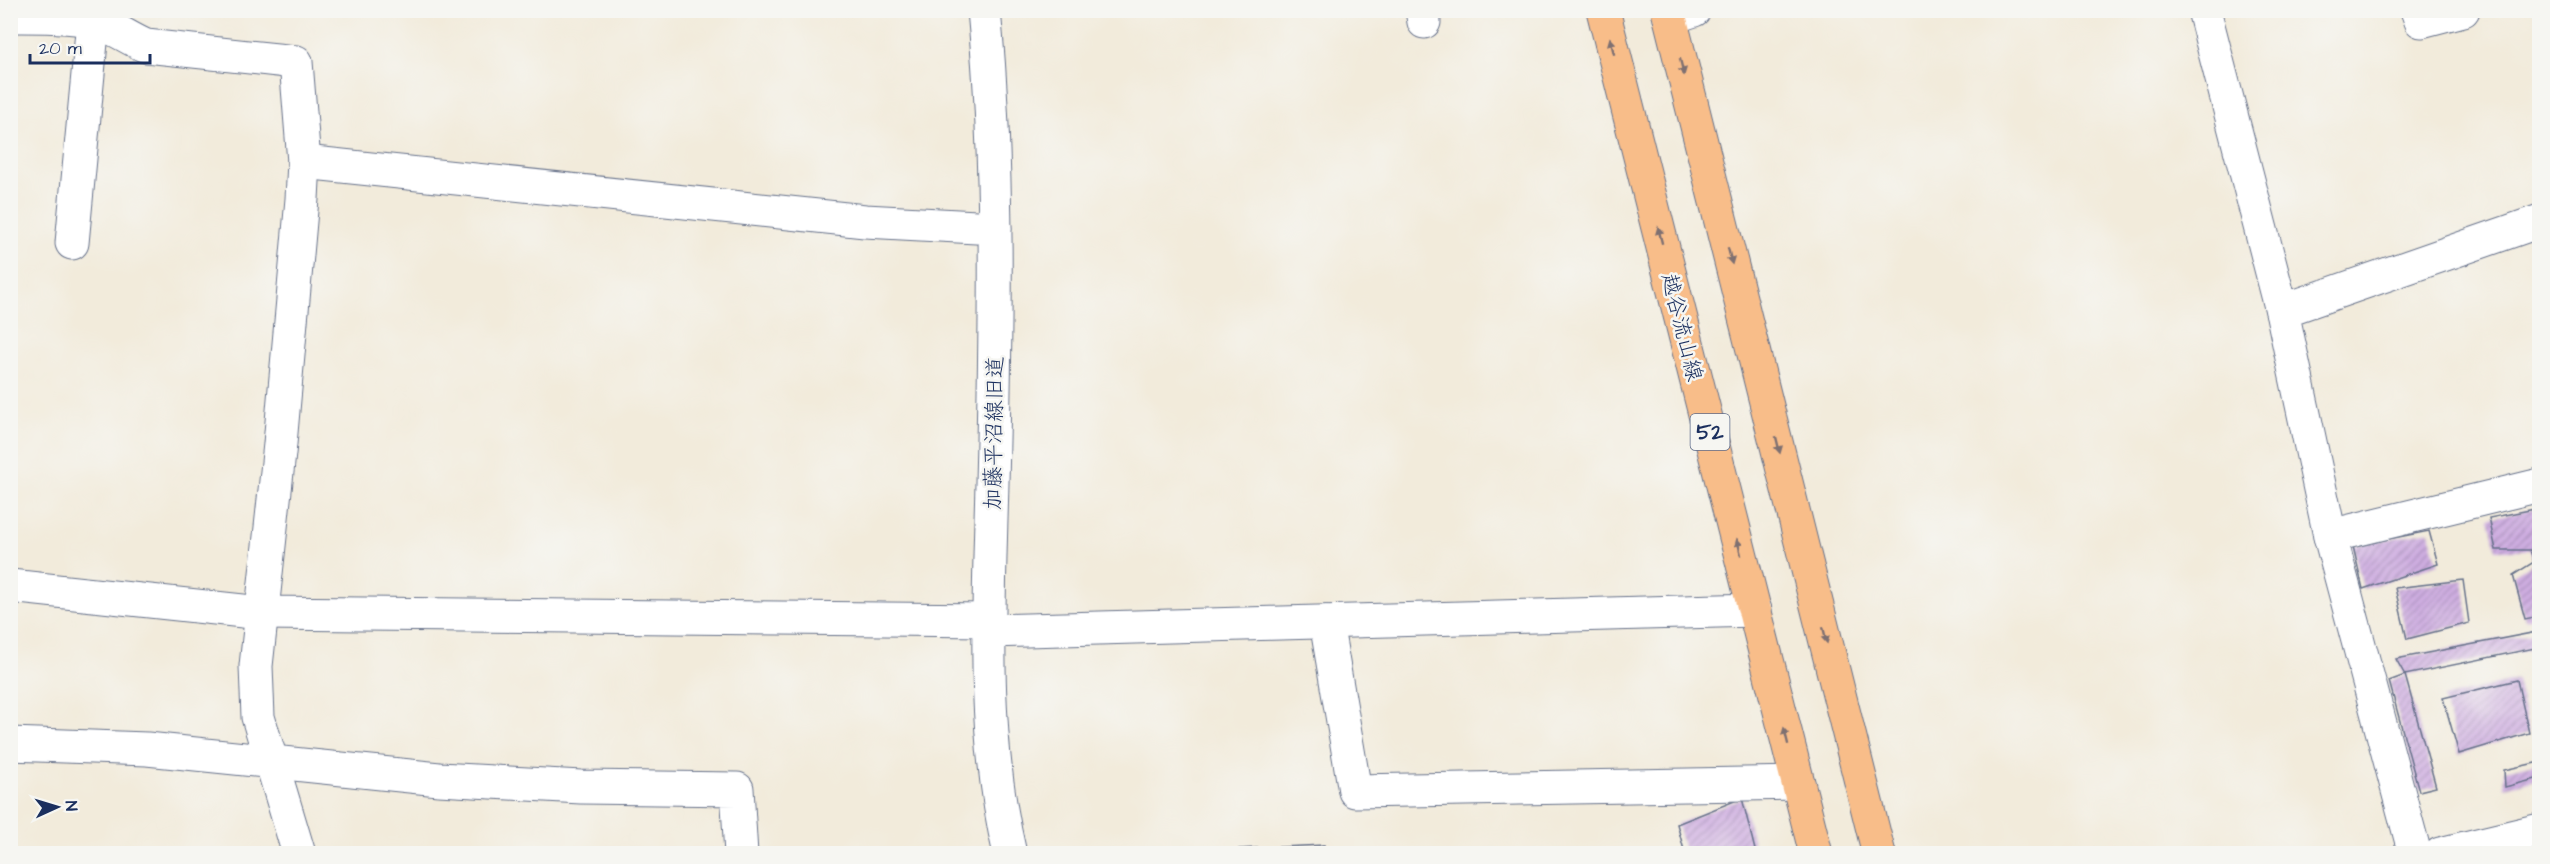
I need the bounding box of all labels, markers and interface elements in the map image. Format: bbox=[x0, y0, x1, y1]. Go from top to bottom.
scale bar bbox=[30, 27, 150, 65]
text: 20 m bbox=[39, 36, 82, 61]
one-way arrow bbox=[1606, 37, 1616, 56]
one-way arrow bbox=[1678, 58, 1688, 76]
one-way arrow bbox=[1654, 226, 1664, 245]
one-way arrow bbox=[1725, 247, 1735, 265]
street label: 越谷流山線 bbox=[1653, 270, 1710, 384]
street label: 加藤平沼線旧道 bbox=[978, 356, 1011, 510]
road number: 52 bbox=[1690, 414, 1730, 450]
one-way arrow bbox=[1773, 436, 1783, 455]
one-way arrow bbox=[1733, 537, 1743, 556]
one-way arrow bbox=[1820, 625, 1830, 644]
one-way arrow bbox=[1781, 727, 1791, 745]
north arrow bbox=[27, 777, 87, 837]
text: N bbox=[60, 800, 82, 812]

